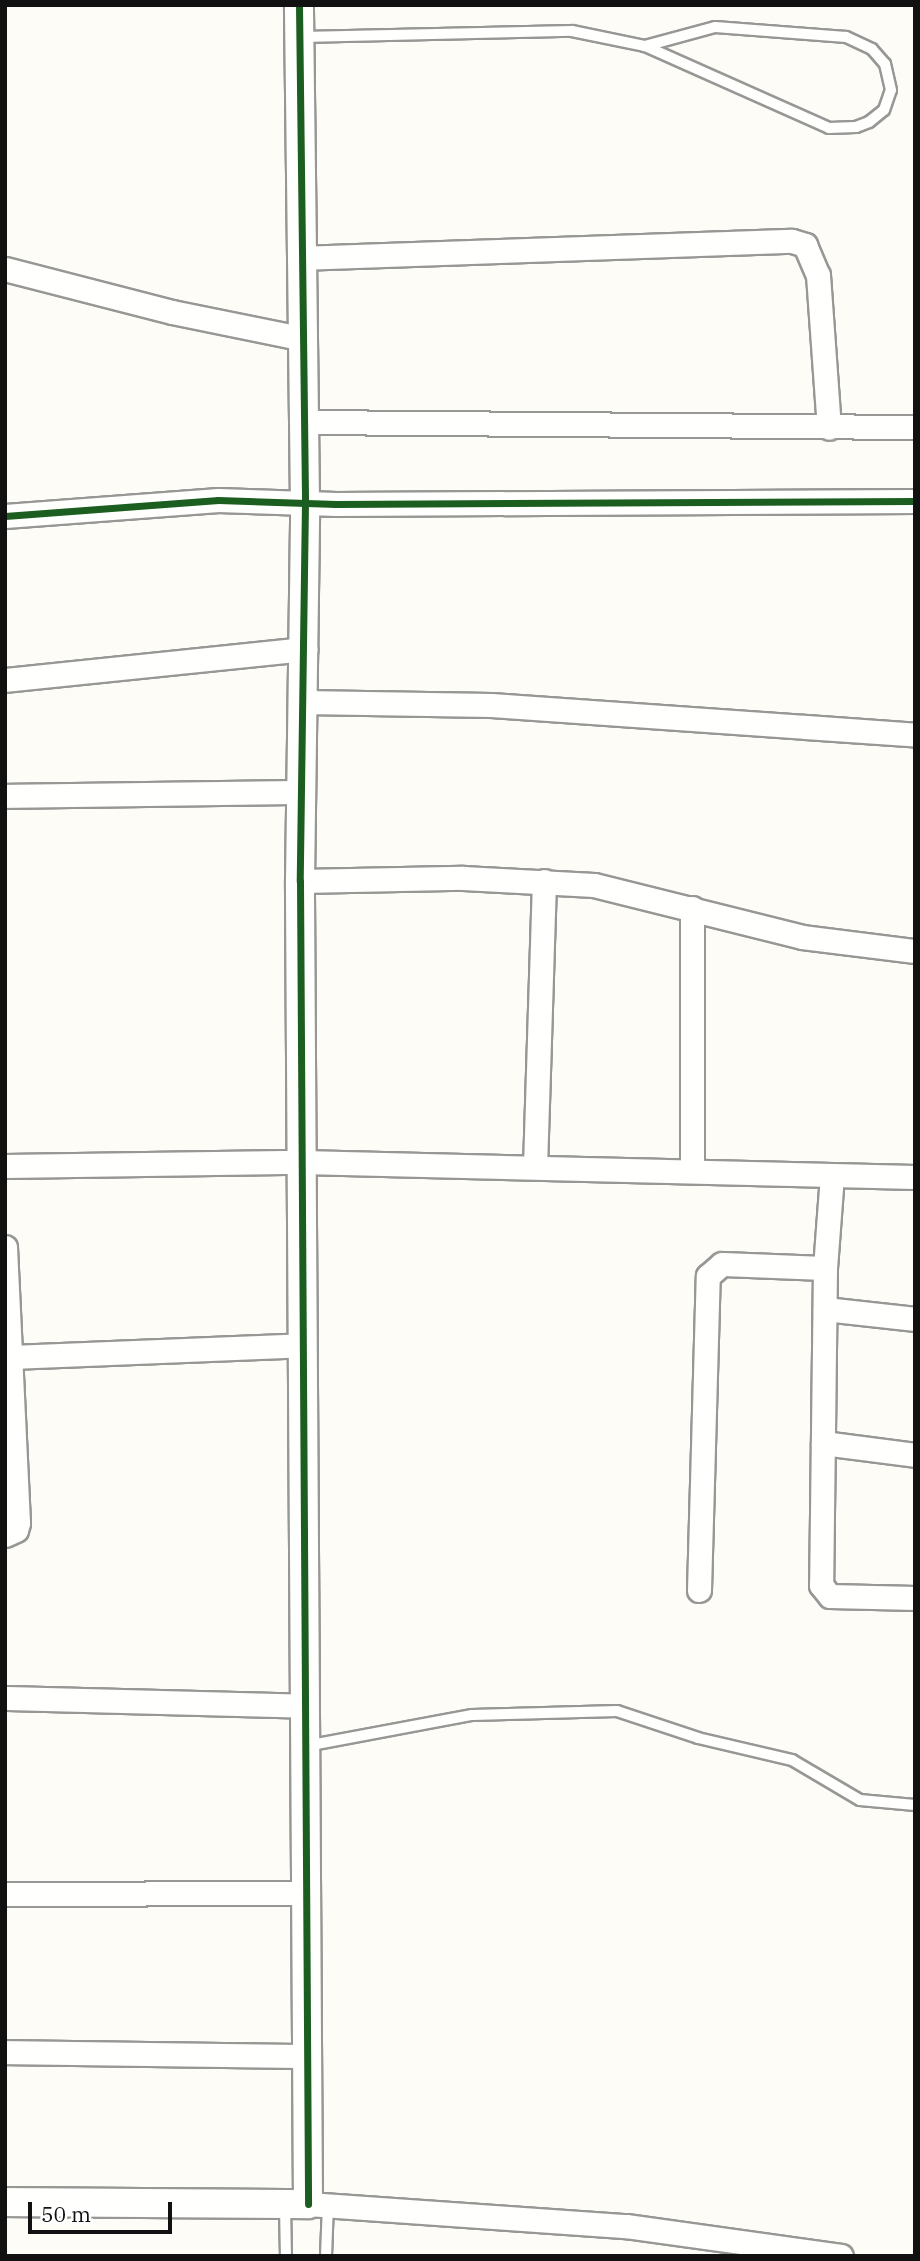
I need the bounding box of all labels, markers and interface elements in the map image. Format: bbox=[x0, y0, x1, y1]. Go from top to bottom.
scale bar bbox=[32, 2188, 175, 2232]
text: 50 m bbox=[41, 2200, 91, 2228]

